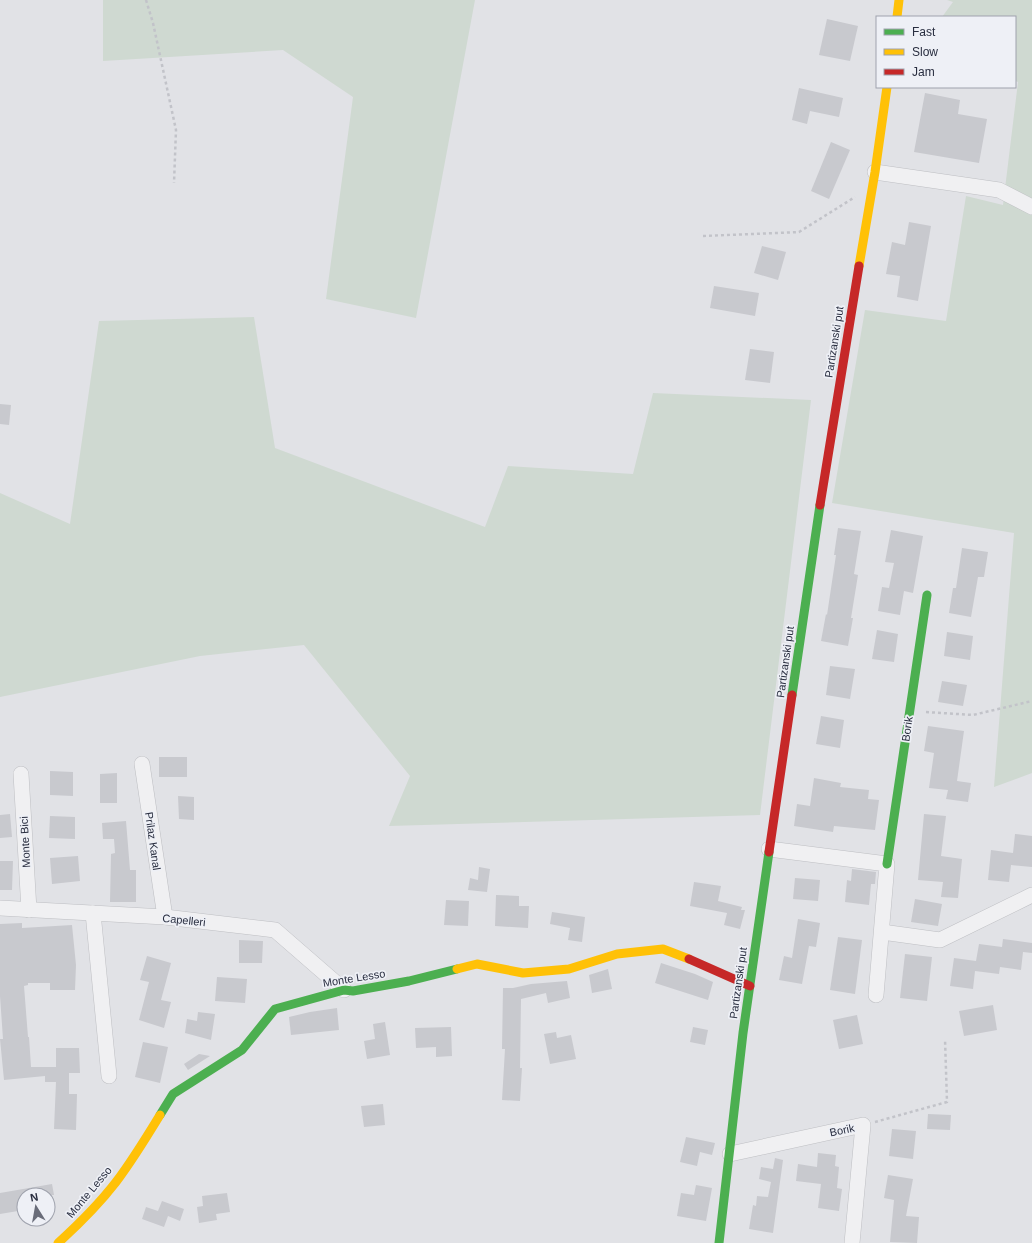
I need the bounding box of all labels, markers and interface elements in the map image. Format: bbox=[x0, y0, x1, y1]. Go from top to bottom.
legend bbox=[876, 16, 1016, 88]
text: Fast bbox=[912, 25, 936, 39]
text: Slow bbox=[912, 45, 938, 59]
text: Jam bbox=[912, 65, 935, 79]
street label: Partizanski put bbox=[822, 305, 846, 379]
street label: Partizanski put bbox=[774, 625, 796, 699]
street label: Borik bbox=[899, 715, 915, 742]
street label: Prilaz Kanal bbox=[143, 811, 163, 871]
street label: Monte Bici bbox=[18, 816, 32, 868]
street label: Capelleri bbox=[162, 912, 206, 928]
street label: Partizanski put bbox=[727, 946, 749, 1020]
street label: Monte Lesso bbox=[322, 967, 386, 989]
street label: Borik bbox=[828, 1121, 856, 1138]
street label: Monte Lesso bbox=[64, 1164, 114, 1220]
north arrow bbox=[16, 1187, 56, 1227]
text: N bbox=[29, 1191, 39, 1204]

